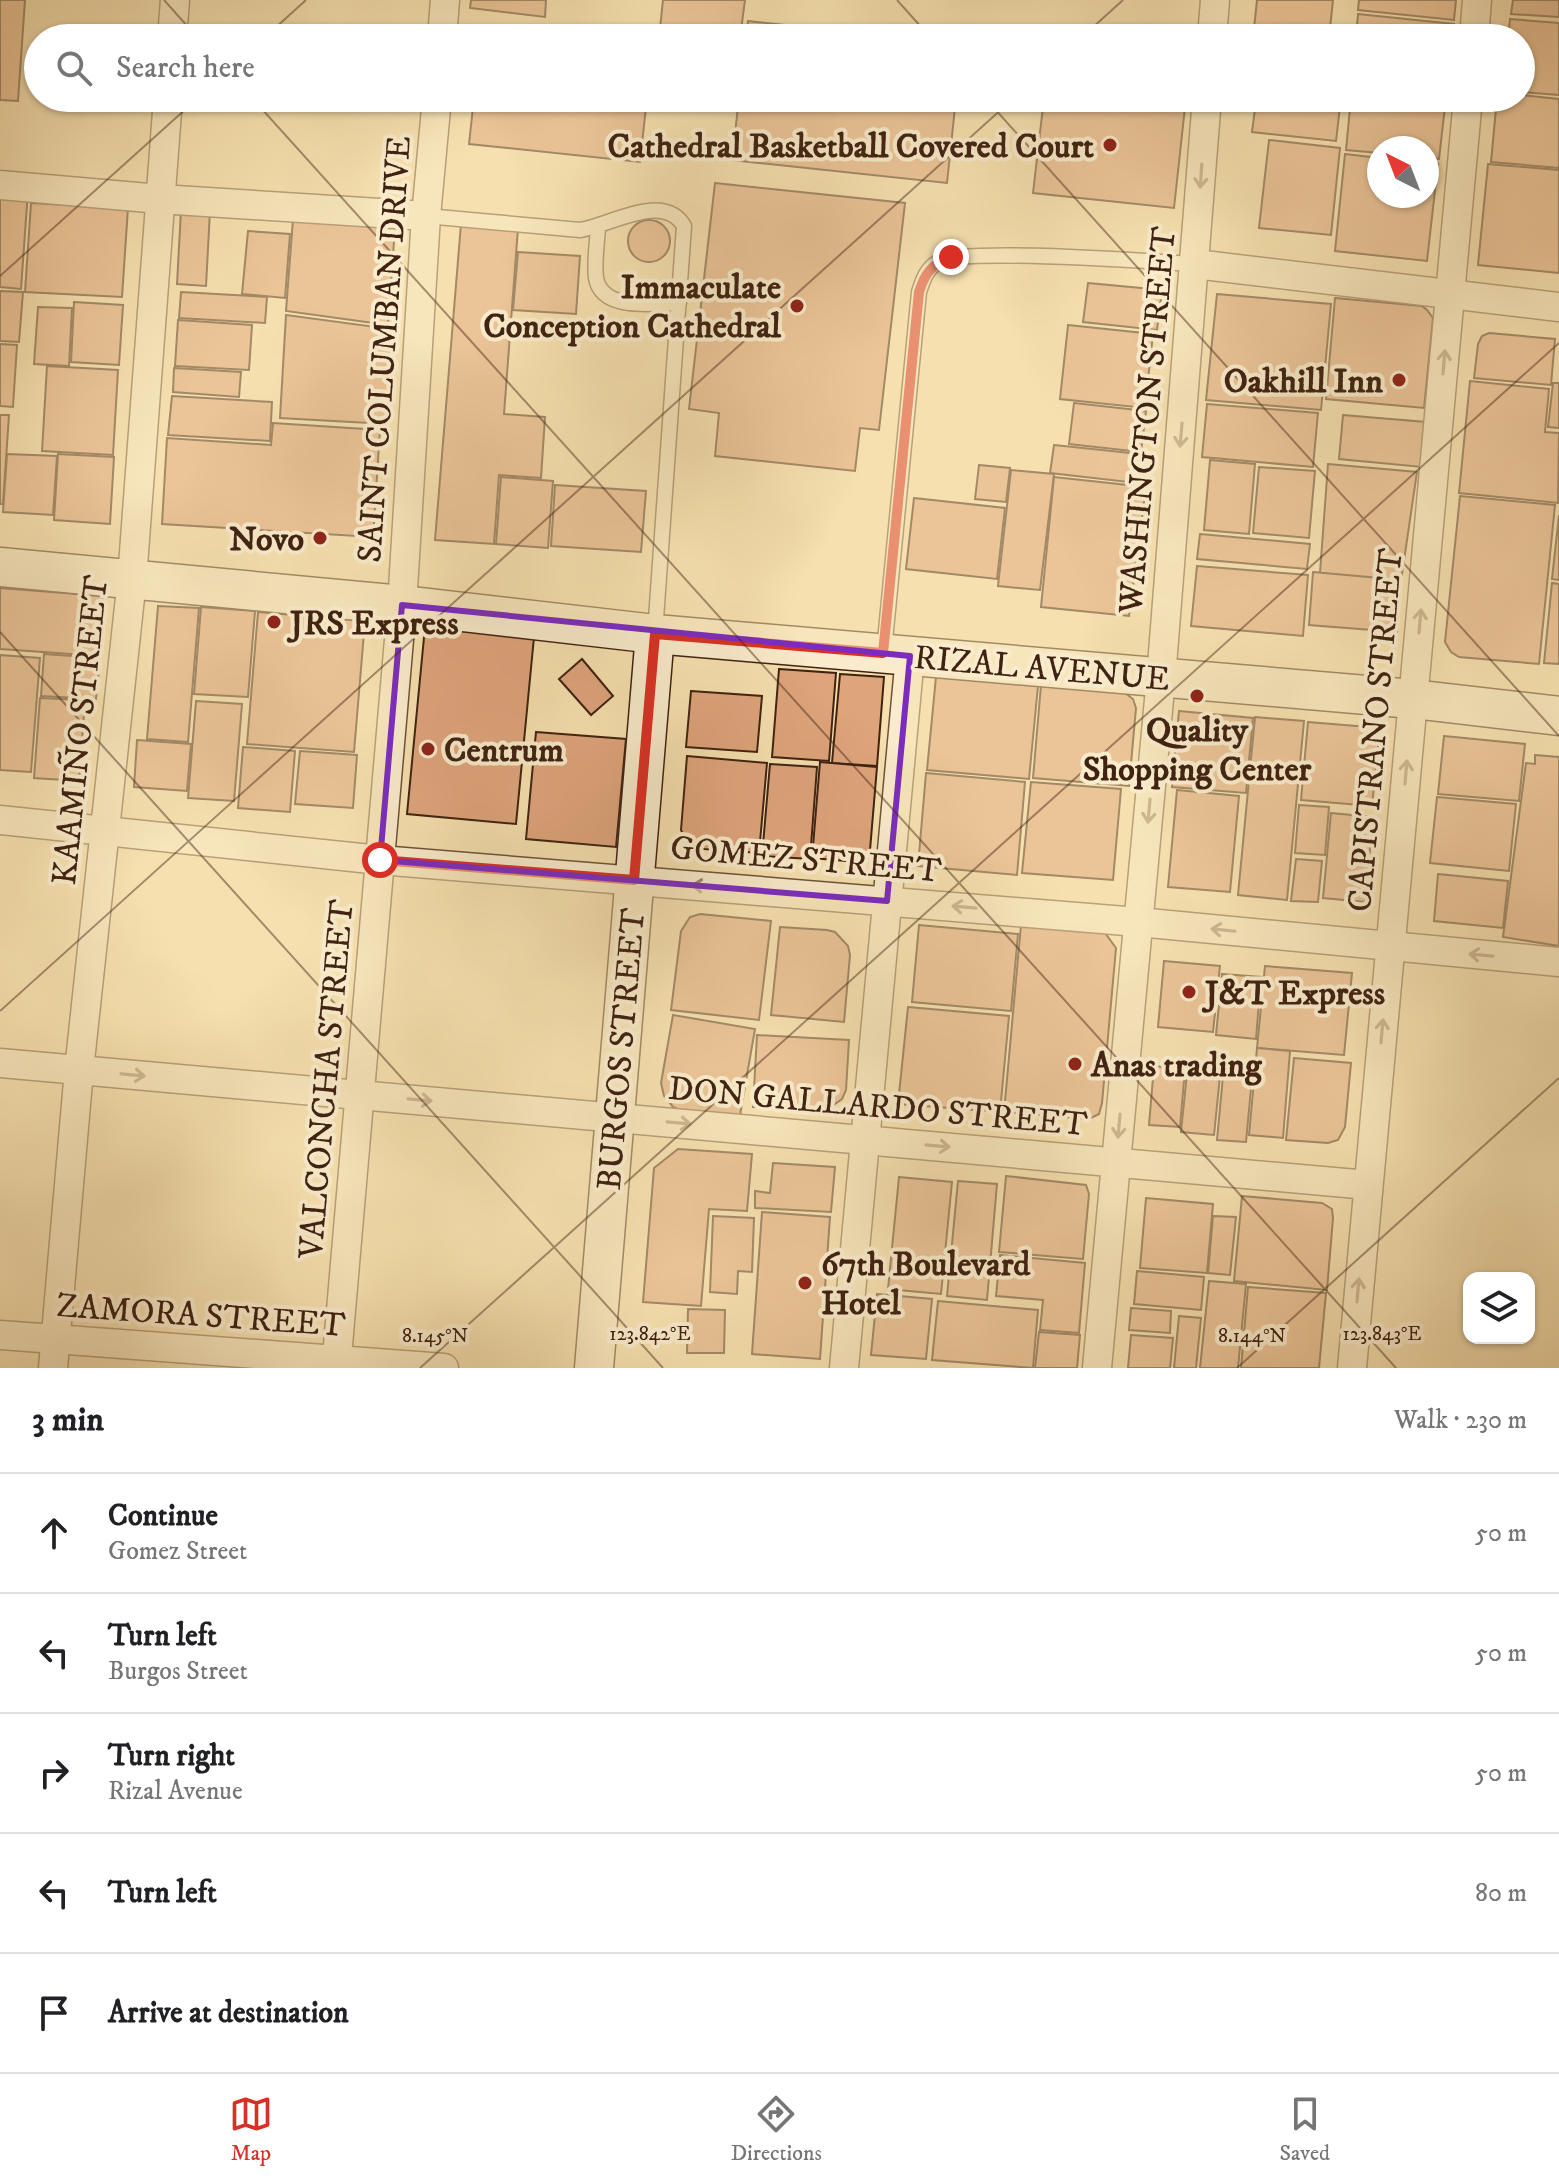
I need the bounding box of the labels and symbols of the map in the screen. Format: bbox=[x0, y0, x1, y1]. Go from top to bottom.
place label: Cathedral Basketball Covered Court bbox=[608, 126, 1094, 168]
street label: SAINT COLUMBAN DRIVE bbox=[349, 134, 421, 564]
marker: Cathedral Basketball Covered Court bbox=[1101, 136, 1119, 154]
north arrow bbox=[1367, 136, 1439, 208]
one-way arrow bbox=[1193, 162, 1208, 189]
street label: WASHINGTON STREET bbox=[1110, 225, 1186, 616]
route end bbox=[933, 239, 969, 275]
place label: Immaculate Conception Cathedral bbox=[483, 267, 782, 348]
marker: Immaculate Conception Cathedral bbox=[788, 297, 806, 315]
one-way arrow bbox=[1437, 350, 1452, 376]
place label: Oakhill Inn bbox=[1224, 361, 1383, 403]
marker: Oakhill Inn bbox=[1390, 371, 1408, 389]
one-way arrow bbox=[1173, 421, 1188, 448]
place label: Novo bbox=[229, 519, 304, 561]
marker: Novo bbox=[311, 529, 329, 547]
street label: CAPISTRANO STREET bbox=[1339, 546, 1413, 914]
street label: KAAMIÑO STREET bbox=[44, 573, 118, 887]
place label: JRS Express bbox=[286, 603, 459, 645]
one-way arrow bbox=[1413, 608, 1428, 635]
marker: JRS Express bbox=[265, 613, 283, 631]
street label: RIZAL AVENUE bbox=[912, 637, 1171, 701]
marker: Quality Shopping Center bbox=[1188, 687, 1206, 705]
place label: Quality Shopping Center bbox=[1083, 710, 1312, 791]
place label: Centrum bbox=[444, 730, 564, 772]
marker: Centrum bbox=[419, 740, 437, 758]
one-way arrow bbox=[1398, 760, 1413, 786]
one-way arrow bbox=[1141, 797, 1156, 824]
street label: GOMEZ STREET bbox=[669, 827, 943, 893]
route start bbox=[362, 842, 398, 878]
one-way arrow bbox=[691, 878, 718, 893]
street label: VALCONCHA STREET bbox=[290, 898, 364, 1262]
one-way arrow bbox=[951, 900, 977, 915]
street label: BURGOS STREET bbox=[589, 906, 655, 1192]
one-way arrow bbox=[1210, 922, 1236, 937]
one-way arrow bbox=[1468, 947, 1495, 962]
place label: J&T Express bbox=[1201, 973, 1385, 1015]
marker: J&T Express bbox=[1180, 983, 1198, 1001]
one-way arrow bbox=[1375, 1018, 1390, 1045]
place label: Anas trading bbox=[1090, 1045, 1263, 1087]
marker: Anas trading bbox=[1066, 1055, 1084, 1073]
one-way arrow bbox=[120, 1068, 146, 1083]
street label: DON GALLARDO STREET bbox=[667, 1068, 1089, 1146]
one-way arrow bbox=[406, 1093, 433, 1108]
one-way arrow bbox=[1112, 1112, 1127, 1139]
one-way arrow bbox=[665, 1116, 692, 1131]
one-way arrow bbox=[924, 1139, 951, 1154]
place label: 67th Boulevard Hotel bbox=[821, 1244, 1031, 1325]
marker: 67th Boulevard Hotel bbox=[796, 1274, 814, 1292]
one-way arrow bbox=[1351, 1277, 1366, 1304]
street label: ZAMORA STREET bbox=[55, 1285, 347, 1347]
text: 123.842°E bbox=[609, 1322, 691, 1347]
text: 123.843°E bbox=[1343, 1322, 1421, 1347]
text: 8.145°N bbox=[402, 1324, 468, 1349]
text: 8.144°N bbox=[1218, 1324, 1286, 1349]

